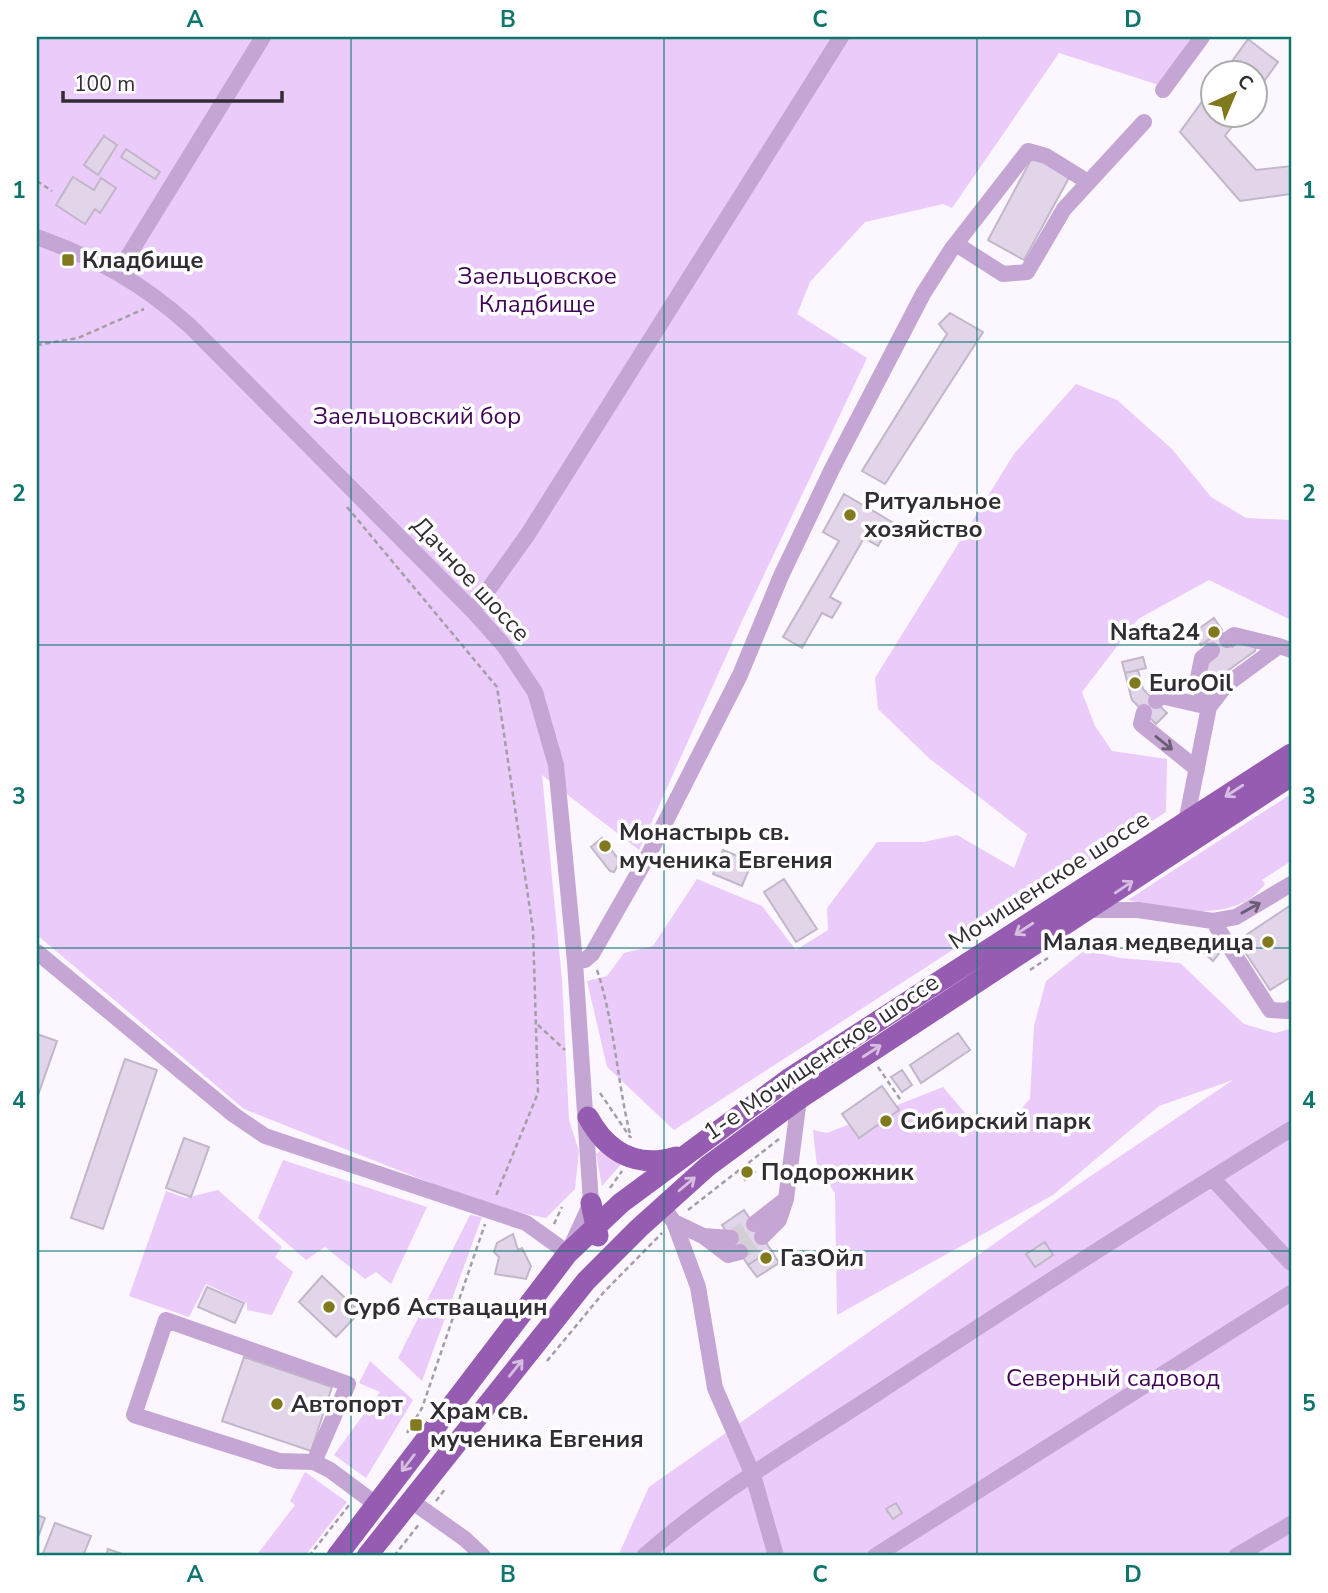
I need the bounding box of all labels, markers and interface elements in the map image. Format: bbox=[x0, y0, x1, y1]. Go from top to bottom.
text: A bbox=[186, 4, 204, 35]
text: B bbox=[500, 4, 516, 35]
text: C bbox=[812, 4, 828, 35]
text: D bbox=[1124, 4, 1142, 35]
scale bar bbox=[63, 60, 282, 104]
north arrow bbox=[1198, 60, 1268, 130]
text: С bbox=[1231, 69, 1259, 96]
text: 100 m bbox=[74, 70, 135, 98]
text: 1 bbox=[12, 175, 26, 206]
text: 1 bbox=[1302, 175, 1316, 206]
place label: Кладбище bbox=[82, 244, 204, 276]
marker: Кладбище bbox=[60, 252, 76, 268]
park label: Заельцовское Кладбище bbox=[457, 260, 617, 320]
park label: Заельцовский бор bbox=[313, 400, 521, 432]
text: 2 bbox=[12, 478, 26, 509]
text: 2 bbox=[1302, 478, 1316, 509]
place label: Ритуальное хозяйство bbox=[864, 485, 1001, 545]
marker: Ритуальное хозяйство bbox=[842, 507, 858, 523]
street label: Дачное шоссе bbox=[405, 510, 537, 648]
place label: Nafta24 bbox=[1110, 616, 1200, 648]
marker: Nafta24 bbox=[1206, 624, 1222, 640]
place label: EuroOil bbox=[1149, 667, 1233, 699]
marker: EuroOil bbox=[1127, 675, 1143, 691]
one-way arrow bbox=[1155, 735, 1173, 750]
text: 3 bbox=[12, 781, 26, 812]
text: 3 bbox=[1302, 781, 1316, 812]
one-way arrow bbox=[1225, 784, 1244, 798]
street label: Мочищенское шоссе bbox=[942, 803, 1156, 957]
place label: Монастырь св. мученика Евгения bbox=[619, 816, 833, 876]
marker: Монастырь св. мученика Евгения bbox=[597, 838, 613, 854]
one-way arrow bbox=[1114, 880, 1133, 894]
one-way arrow bbox=[1241, 901, 1261, 915]
one-way arrow bbox=[1014, 923, 1034, 937]
place label: Малая медведица bbox=[1043, 926, 1254, 958]
marker: Малая медведица bbox=[1260, 934, 1276, 950]
street label: 1-е Мочищенское шоссе bbox=[697, 966, 945, 1148]
one-way arrow bbox=[861, 1044, 881, 1058]
text: 4 bbox=[12, 1085, 26, 1116]
text: 4 bbox=[1302, 1085, 1316, 1116]
place label: Сибирский парк bbox=[900, 1105, 1091, 1137]
marker: Сибирский парк bbox=[878, 1113, 894, 1129]
place label: Подорожник bbox=[761, 1156, 914, 1188]
marker: Подорожник bbox=[739, 1164, 755, 1180]
one-way arrow bbox=[678, 1176, 696, 1192]
place label: ГазОйл bbox=[780, 1242, 864, 1274]
marker: ГазОйл bbox=[758, 1250, 774, 1266]
place label: Сурб Аствацацин bbox=[343, 1291, 548, 1323]
marker: Сурб Аствацацин bbox=[321, 1299, 337, 1315]
one-way arrow bbox=[508, 1359, 523, 1377]
park label: Северный садовод bbox=[1006, 1362, 1220, 1394]
text: 5 bbox=[12, 1388, 26, 1419]
place label: Автопорт bbox=[291, 1388, 404, 1420]
text: 5 bbox=[1302, 1388, 1316, 1419]
place label: Храм св. мученика Евгения bbox=[429, 1395, 644, 1455]
marker: Автопорт bbox=[269, 1396, 285, 1412]
marker: Храм св. мученика Евгения bbox=[408, 1417, 424, 1433]
one-way arrow bbox=[401, 1453, 415, 1472]
text: A bbox=[186, 1559, 204, 1590]
text: B bbox=[500, 1559, 516, 1590]
text: C bbox=[812, 1559, 828, 1590]
text: D bbox=[1124, 1559, 1142, 1590]

